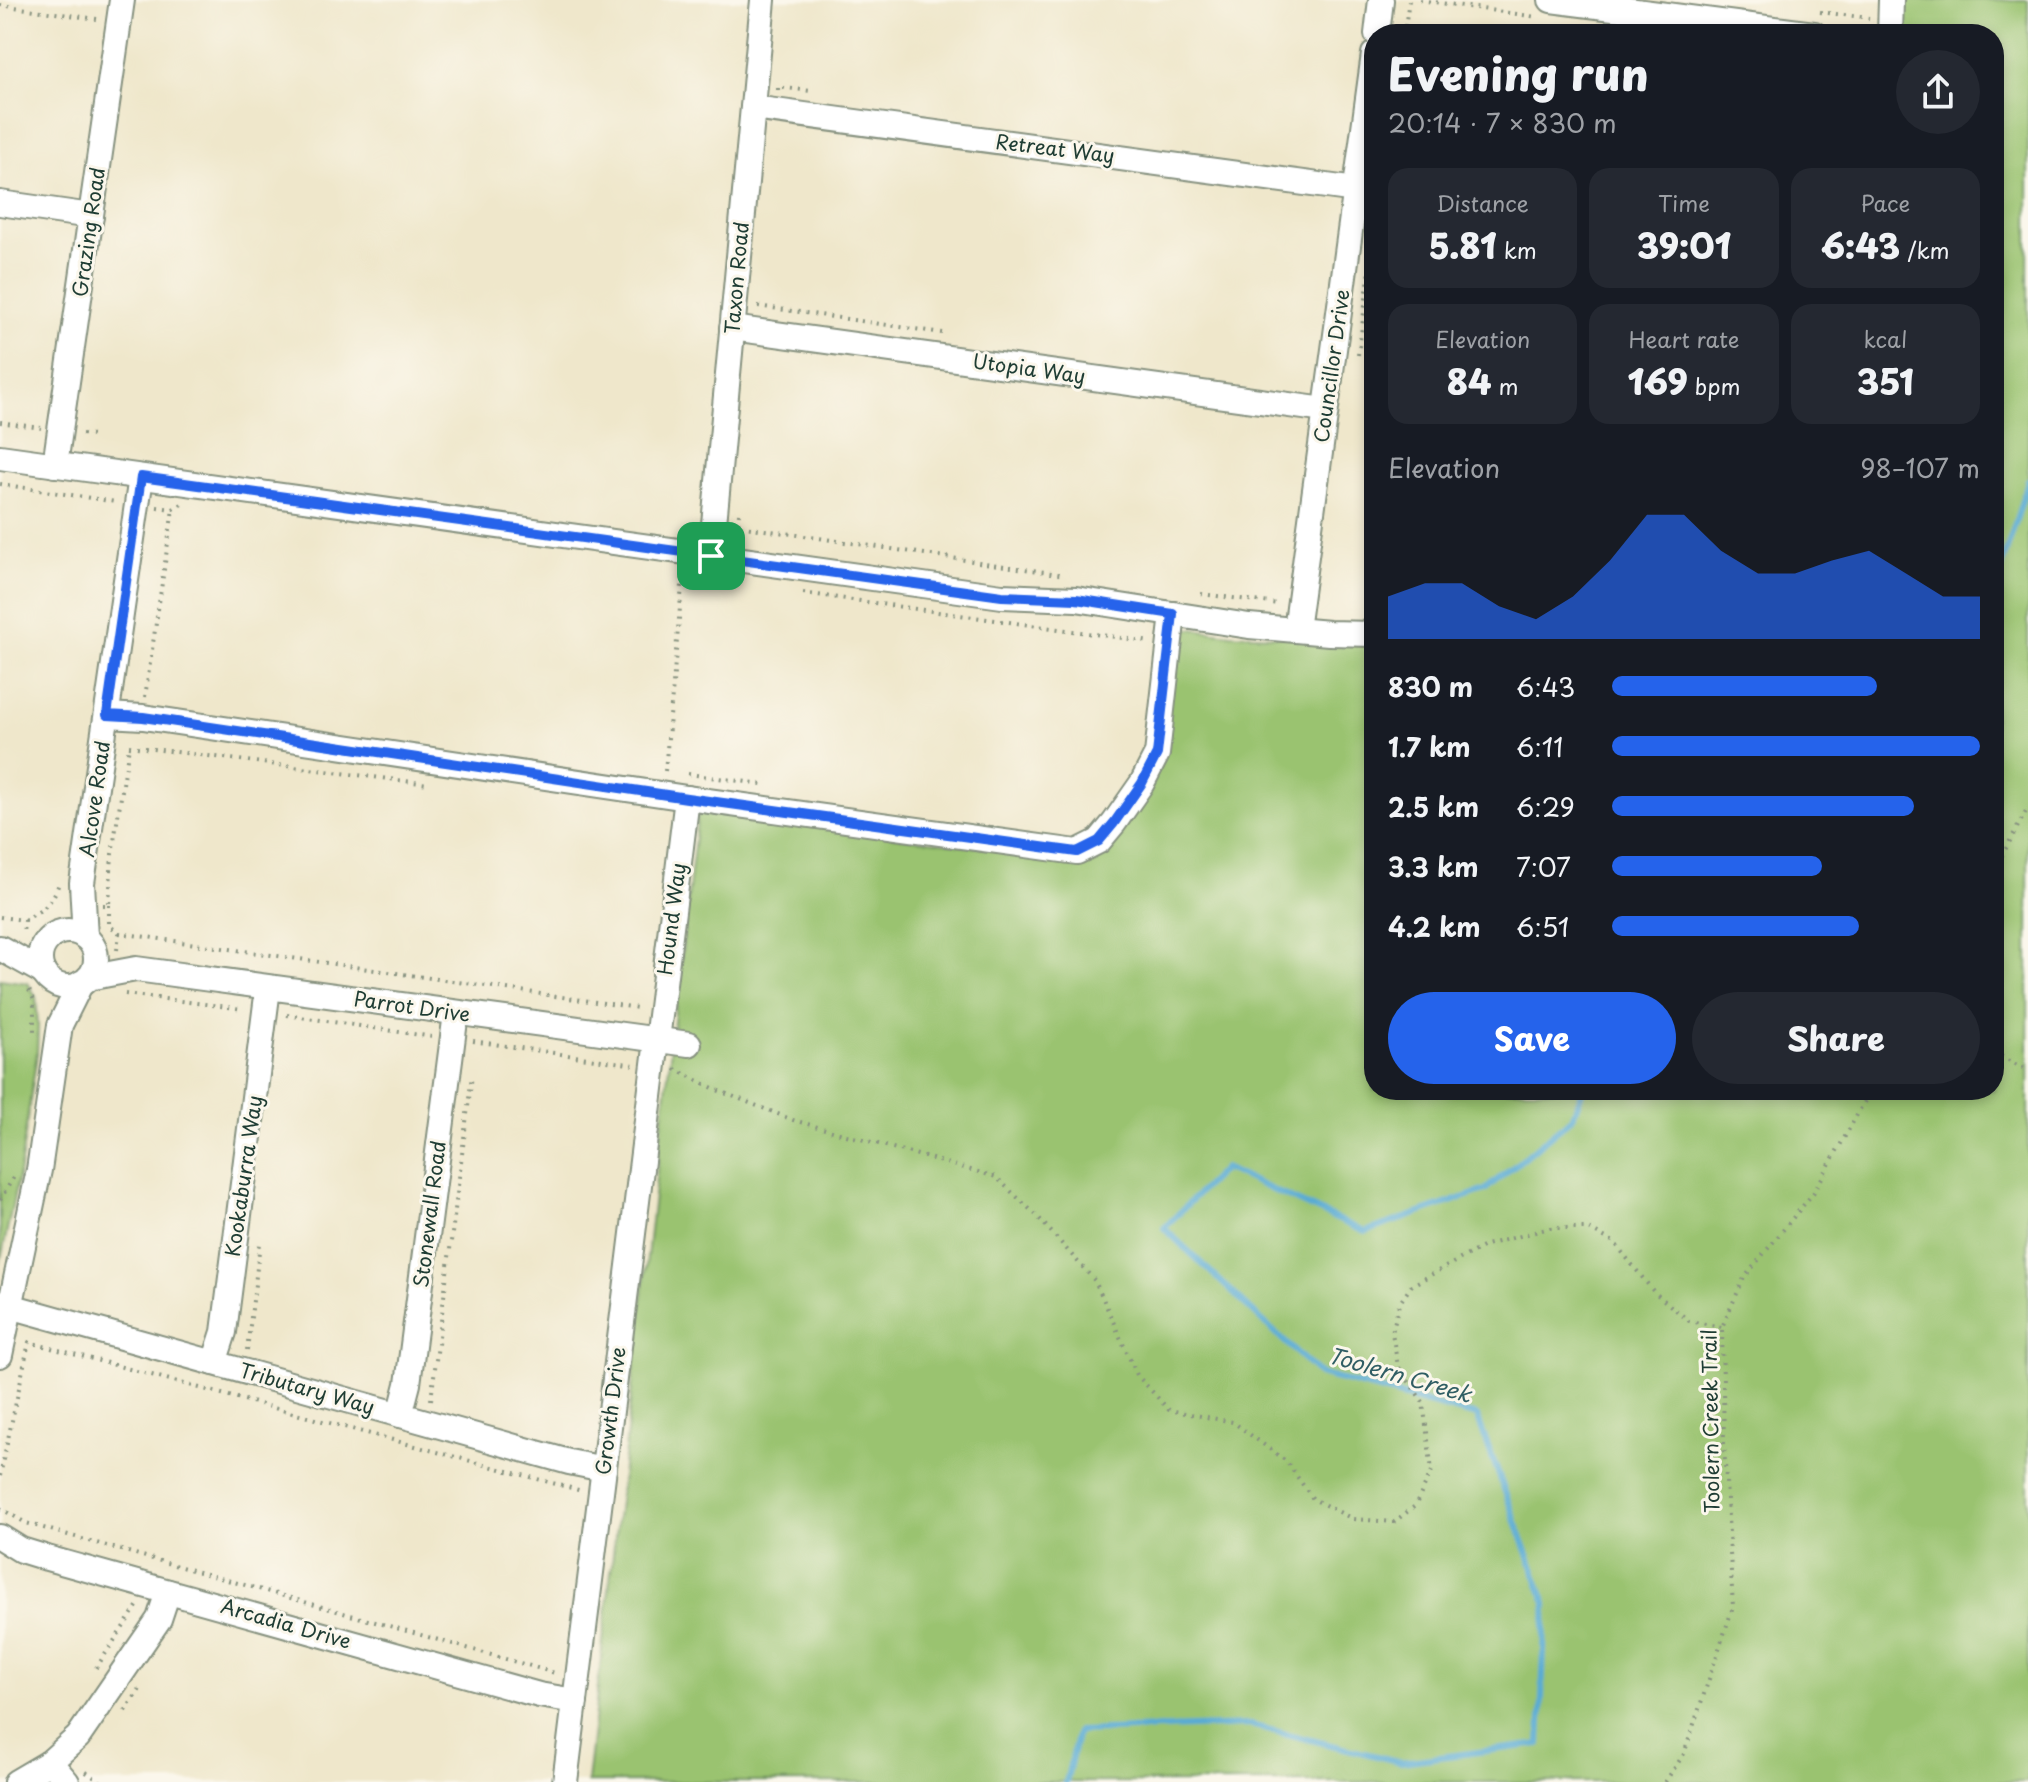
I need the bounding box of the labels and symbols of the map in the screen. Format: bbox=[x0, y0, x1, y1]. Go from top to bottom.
street label: Retreat Way bbox=[994, 126, 1116, 170]
street label: Grazing Road bbox=[64, 165, 112, 299]
street label: Taxon Road bbox=[716, 220, 756, 335]
street label: Councillor Drive bbox=[1305, 287, 1357, 445]
street label: Utopia Way bbox=[971, 345, 1088, 391]
pin bbox=[677, 522, 745, 590]
street label: Alcove Road bbox=[71, 739, 117, 859]
street label: Hound Way bbox=[649, 861, 693, 977]
street label: Parrot Drive bbox=[352, 983, 472, 1029]
street label: Kookaburra Way bbox=[217, 1093, 269, 1258]
street label: Stonewall Road bbox=[405, 1139, 453, 1289]
street label: Toolern Creek Trail bbox=[1693, 1329, 1727, 1513]
water label: Toolern Creek bbox=[1325, 1337, 1477, 1410]
street label: Growth Drive bbox=[587, 1345, 633, 1477]
street label: Tributary Way bbox=[236, 1354, 378, 1422]
street label: Arcadia Drive bbox=[218, 1590, 355, 1656]

